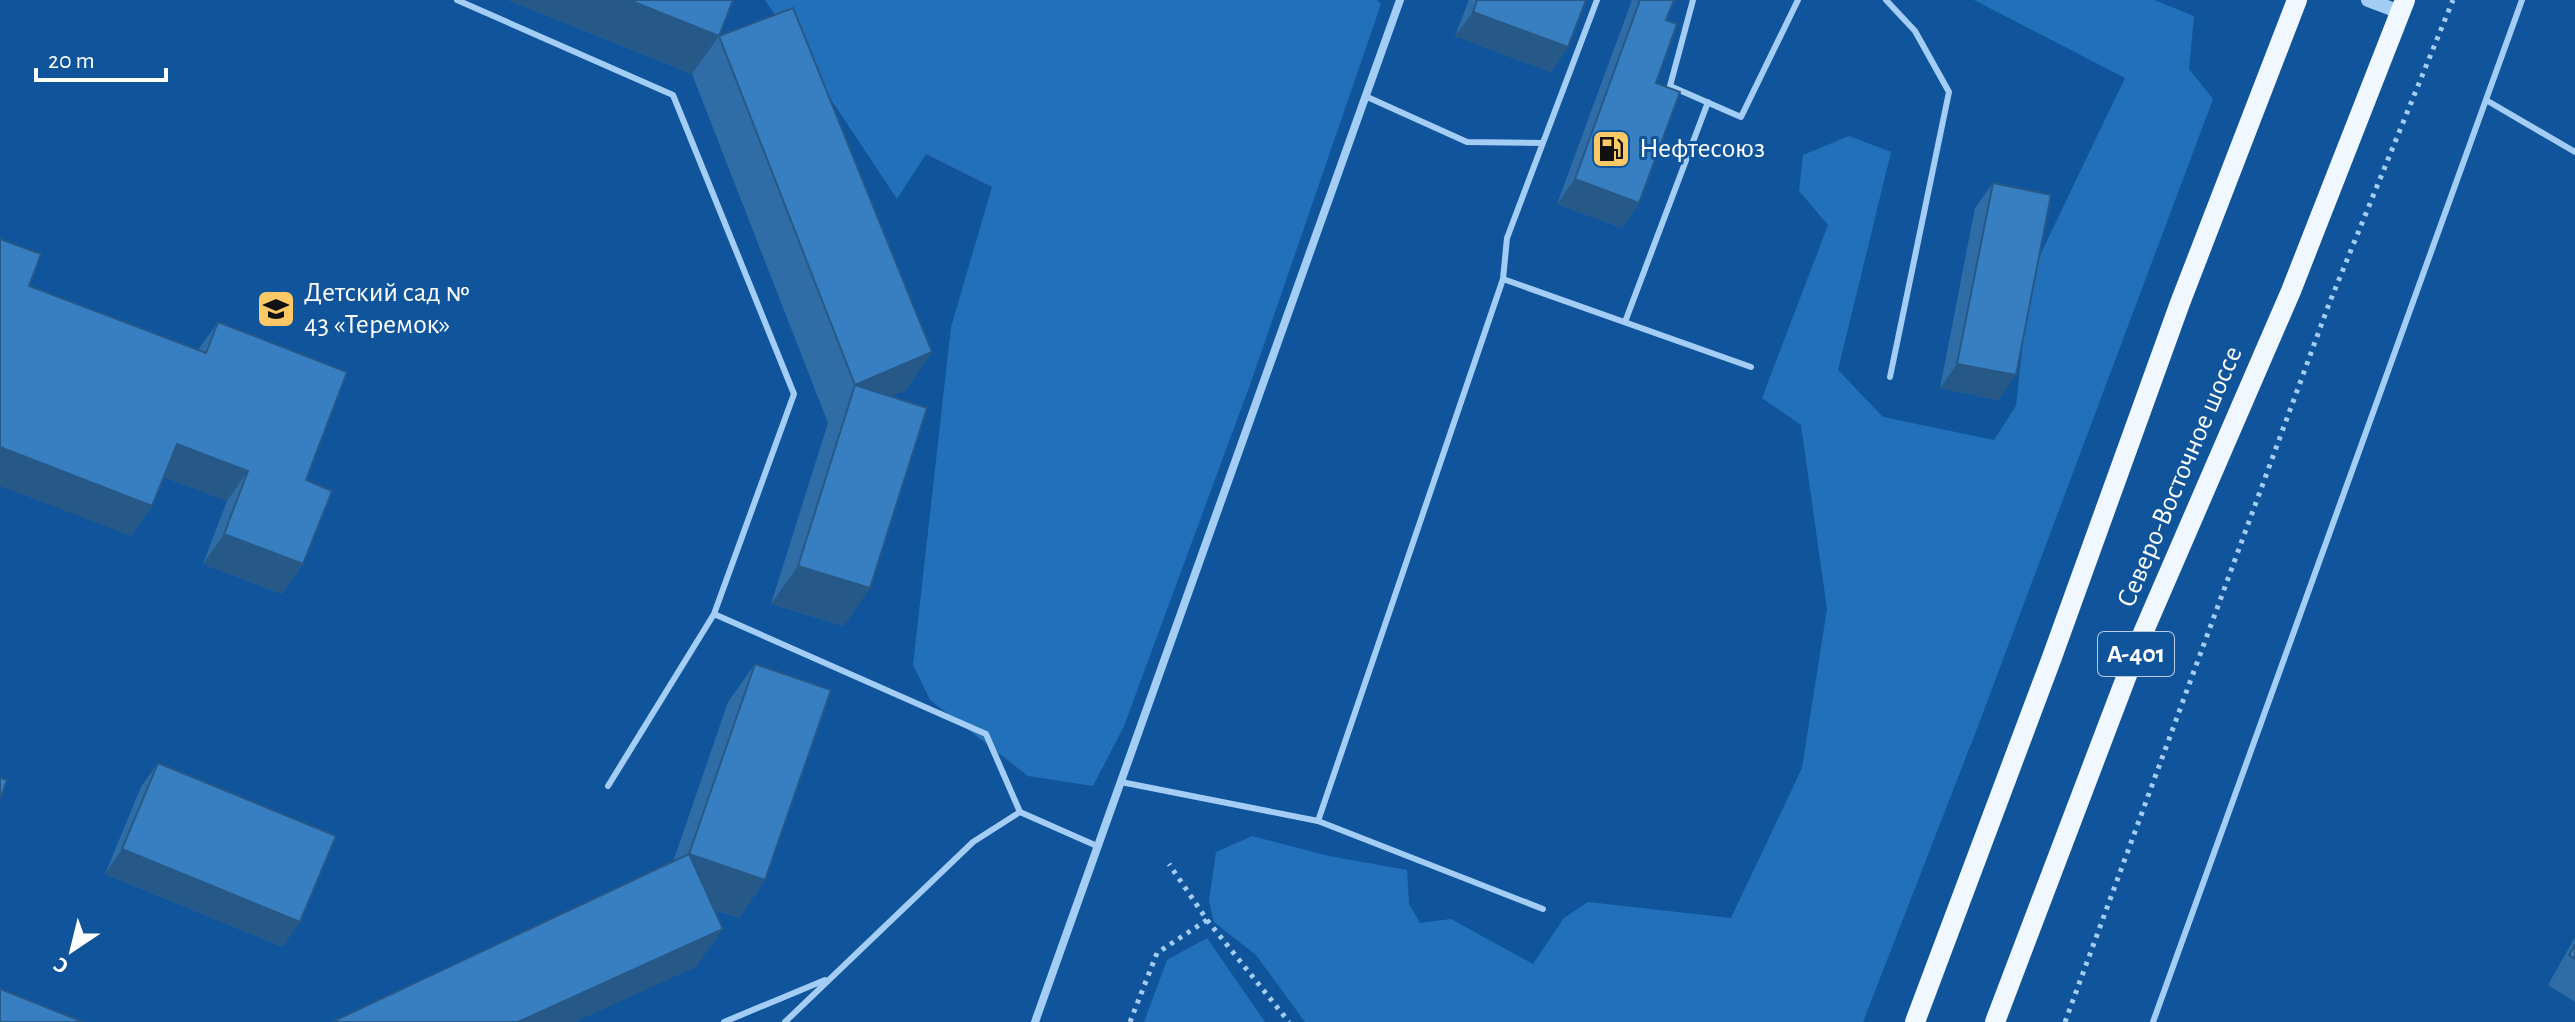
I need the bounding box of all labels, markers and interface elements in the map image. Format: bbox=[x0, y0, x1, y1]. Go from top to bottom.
scale bar bbox=[36, 32, 166, 82]
text: 20 m bbox=[48, 49, 95, 73]
fuel station icon: Нефтесоюз bbox=[1590, 128, 1632, 170]
place label: Нефтесоюз bbox=[1639, 135, 1765, 163]
place label: Детский сад № 43 «Теремок» bbox=[304, 279, 470, 339]
school or university icon: Детский сад № 43 «Теремок» bbox=[255, 288, 297, 330]
street label: Северо-Восточное шоссе bbox=[2112, 342, 2248, 612]
road number: А-401 bbox=[2098, 632, 2174, 676]
north arrow bbox=[32, 910, 112, 990]
text: С bbox=[50, 953, 72, 978]

